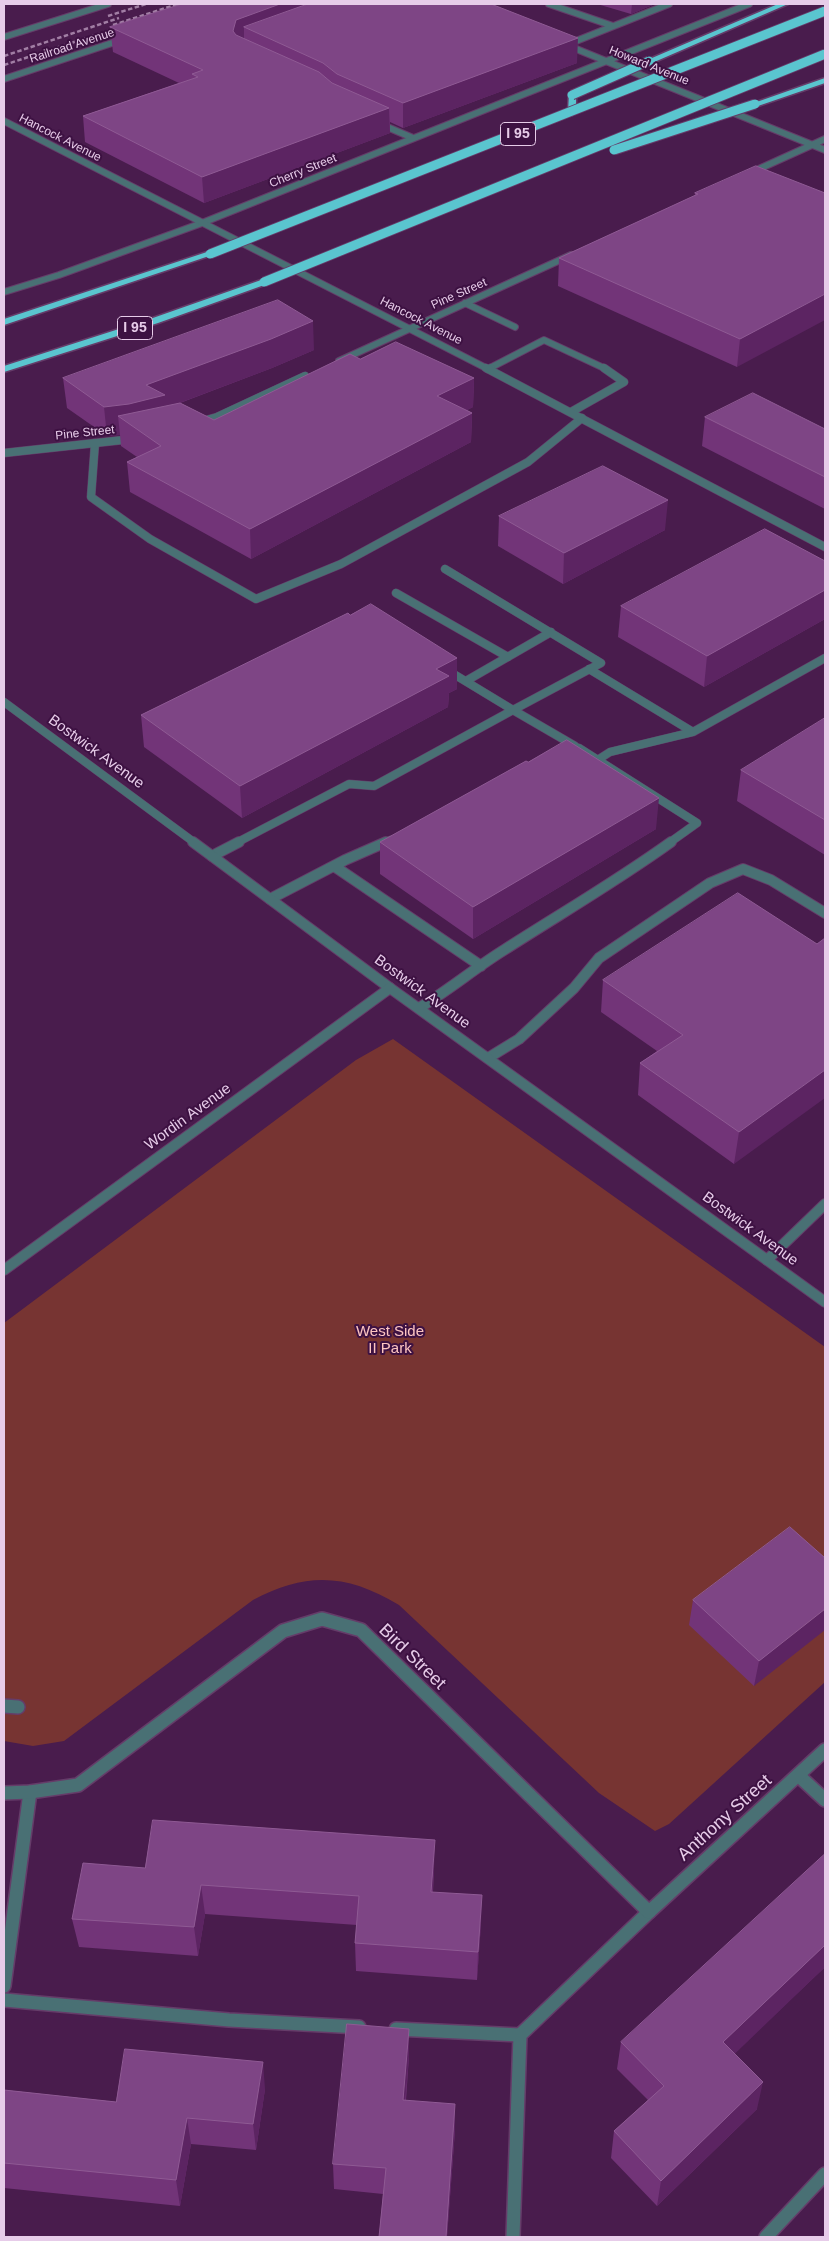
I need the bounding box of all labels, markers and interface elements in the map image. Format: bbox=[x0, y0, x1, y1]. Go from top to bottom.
street label: Railroad Avenue bbox=[28, 25, 116, 67]
street label: Howard Avenue bbox=[607, 43, 691, 89]
street label: Hancock Avenue bbox=[16, 111, 104, 165]
road number: I 95 bbox=[500, 122, 536, 146]
street label: Cherry Street bbox=[267, 151, 339, 191]
street label: Pine Street bbox=[429, 275, 489, 313]
street label: Hancock Avenue bbox=[377, 294, 465, 348]
road number: I 95 bbox=[118, 316, 152, 339]
street label: Pine Street bbox=[55, 423, 115, 443]
street label: Bostwick Avenue bbox=[45, 711, 147, 793]
street label: Bostwick Avenue bbox=[371, 951, 473, 1033]
street label: Wordin Avenue bbox=[141, 1080, 235, 1154]
street label: Bostwick Avenue bbox=[699, 1188, 801, 1270]
park label: West Side II Park bbox=[356, 1323, 424, 1358]
street label: Bird Street bbox=[374, 1620, 450, 1694]
street label: Anthony Street bbox=[674, 1770, 776, 1866]

